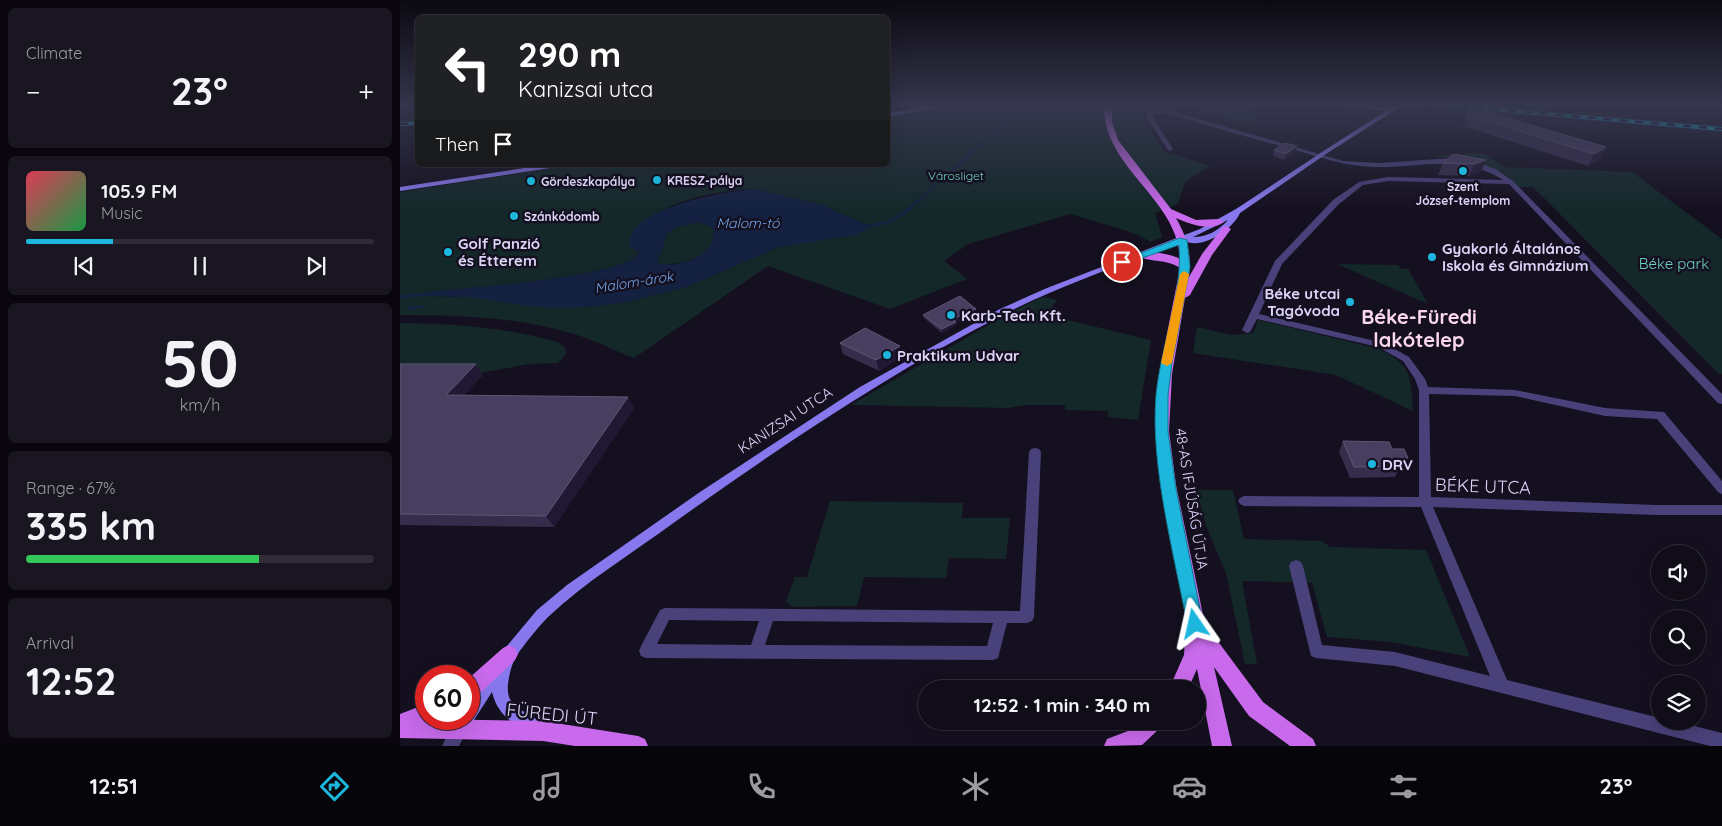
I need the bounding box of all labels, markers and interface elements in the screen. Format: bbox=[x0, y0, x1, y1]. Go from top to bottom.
text: 290 m bbox=[518, 32, 621, 76]
icon: left bbox=[435, 35, 500, 100]
text: Climate bbox=[26, 43, 82, 63]
text: 23° bbox=[171, 67, 228, 115]
text: − bbox=[26, 74, 41, 109]
text: + bbox=[358, 74, 374, 109]
text: Kanizsai utca bbox=[518, 75, 653, 103]
icon: arrive bbox=[489, 130, 517, 158]
text: Then bbox=[435, 132, 479, 156]
marker: Szent József-templom bbox=[1457, 165, 1469, 177]
park label: Városliget bbox=[928, 168, 984, 183]
place label: KRESZ-pálya bbox=[667, 173, 742, 188]
place label: Gördeszkapálya bbox=[541, 174, 635, 189]
marker: KRESZ-pálya bbox=[651, 174, 663, 186]
marker: Gördeszkapálya bbox=[525, 175, 537, 187]
text: 105.9 FM bbox=[101, 179, 177, 203]
place label: Szent József-templom bbox=[1416, 179, 1510, 208]
text: Music bbox=[101, 203, 143, 223]
place label: Szánkódomb bbox=[524, 209, 600, 224]
marker: Szánkódomb bbox=[508, 210, 520, 222]
water label: Malom-tó bbox=[716, 214, 780, 232]
place label: Golf Panzió és Étterem bbox=[458, 234, 540, 270]
place label: Gyakorló Általános Iskola és Gimnázium bbox=[1442, 239, 1588, 275]
pin bbox=[1101, 241, 1143, 283]
marker: Golf Panzió és Étterem bbox=[442, 246, 454, 258]
icon: arrive bbox=[1108, 248, 1136, 276]
marker: Gyakorló Általános Iskola és Gimnázium bbox=[1426, 251, 1438, 263]
icon: previous bbox=[70, 252, 98, 280]
icon: pause bbox=[186, 252, 214, 280]
icon: next bbox=[302, 252, 330, 280]
park label: Béke park bbox=[1639, 254, 1709, 273]
water label: Malom-árok bbox=[593, 267, 676, 297]
place label: Béke utcai Tagóvoda bbox=[1264, 284, 1340, 320]
marker: Béke utcai Tagóvoda bbox=[1344, 296, 1356, 308]
district label: Béke-Füredi lakótelep bbox=[1361, 304, 1477, 352]
place label: Karb-Tech Kft. bbox=[961, 306, 1066, 325]
marker: Karb-Tech Kft. bbox=[945, 309, 957, 321]
text: 50 bbox=[161, 322, 239, 403]
place label: Praktikum Udvar bbox=[897, 346, 1020, 365]
marker: Praktikum Udvar bbox=[881, 349, 893, 361]
street label: KANIZSAI UTCA bbox=[734, 382, 836, 458]
text: km/h bbox=[180, 395, 220, 415]
street label: 48-AS IFJÚSÁG ÚTJA bbox=[1171, 427, 1213, 571]
place label: DRV bbox=[1382, 455, 1413, 474]
marker: DRV bbox=[1366, 458, 1378, 470]
street label: BÉKE UTCA bbox=[1435, 473, 1532, 499]
text: Range · 67% bbox=[26, 478, 116, 498]
text: 335 km bbox=[26, 502, 156, 550]
map controls bbox=[1651, 545, 1706, 730]
button: sound bbox=[1651, 545, 1706, 600]
position arrow bbox=[1168, 597, 1220, 649]
button: search bbox=[1651, 610, 1706, 665]
text: Arrival bbox=[26, 633, 74, 653]
text: 12:52 bbox=[26, 657, 116, 705]
speed limit sign: 60 bbox=[415, 665, 480, 730]
button: layers bbox=[1651, 675, 1706, 730]
text: 12:52 · 1 min · 340 m bbox=[974, 693, 1150, 717]
street label: FÜREDI ÚT bbox=[505, 698, 599, 730]
icon: directions bbox=[317, 769, 352, 804]
icon: music bbox=[530, 769, 565, 804]
icon: phone bbox=[744, 769, 779, 804]
icon: climate bbox=[958, 769, 993, 804]
icon: car bbox=[1172, 769, 1207, 804]
icon: filters bbox=[1386, 769, 1421, 804]
text: 12:51 bbox=[89, 772, 138, 800]
text: 23° bbox=[1600, 772, 1633, 800]

